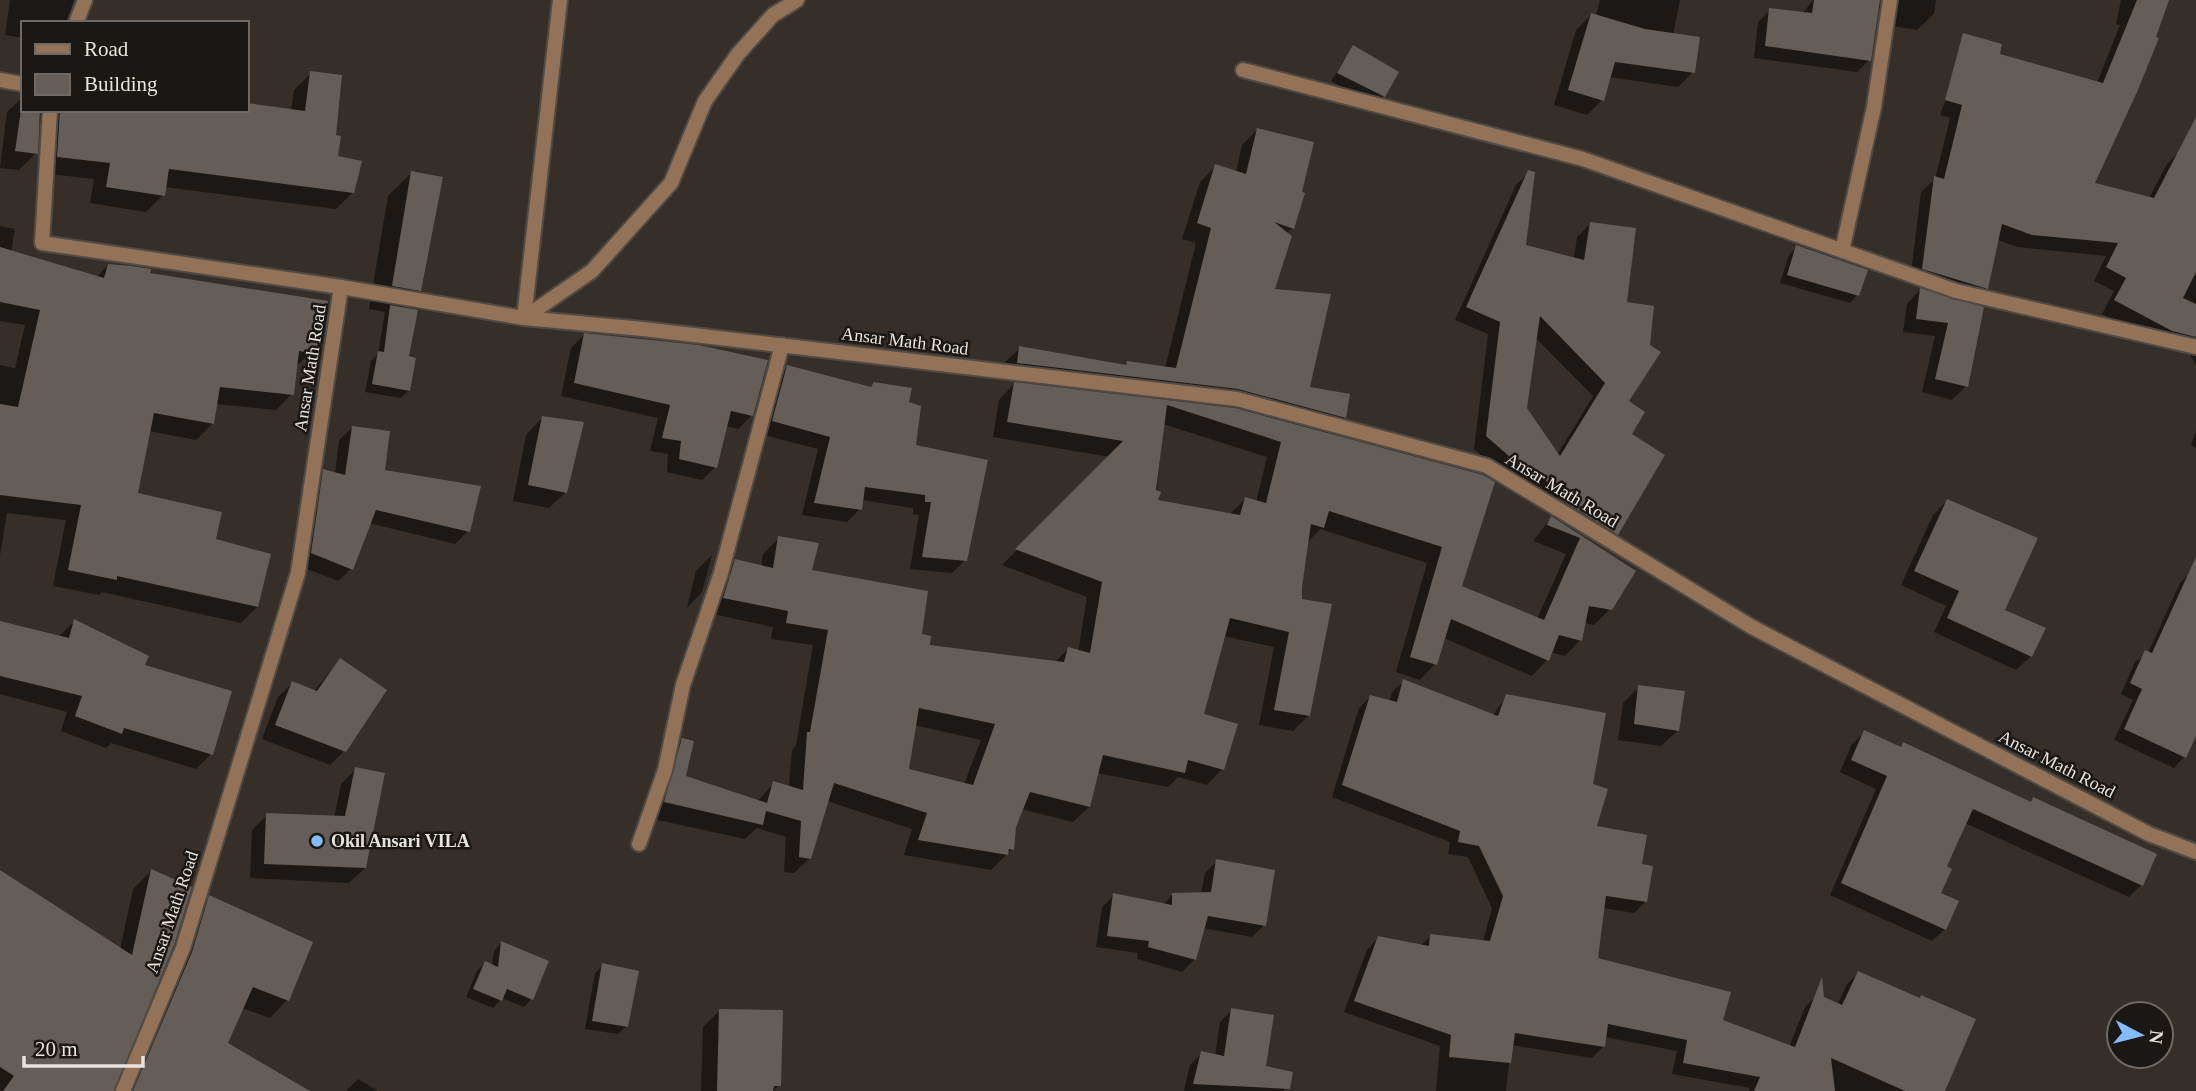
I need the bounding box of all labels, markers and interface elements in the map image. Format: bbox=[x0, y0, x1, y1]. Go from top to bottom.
legend bbox=[21, 21, 248, 112]
text: Road bbox=[84, 37, 129, 61]
text: Building bbox=[84, 72, 158, 96]
street label: Ansar Math Road bbox=[290, 303, 330, 433]
street label: Ansar Math Road bbox=[840, 323, 970, 359]
street label: Ansar Math Road bbox=[1502, 448, 1622, 532]
street label: Ansar Math Road bbox=[1995, 726, 2119, 802]
place label: Okil Ansari VILA bbox=[331, 831, 470, 851]
marker: Okil Ansari VILA bbox=[309, 833, 325, 849]
street label: Ansar Math Road bbox=[142, 848, 202, 976]
north arrow bbox=[2105, 1000, 2175, 1070]
scale bar bbox=[24, 1024, 144, 1068]
text: N bbox=[2145, 1029, 2168, 1045]
text: 20 m bbox=[35, 1037, 78, 1061]

